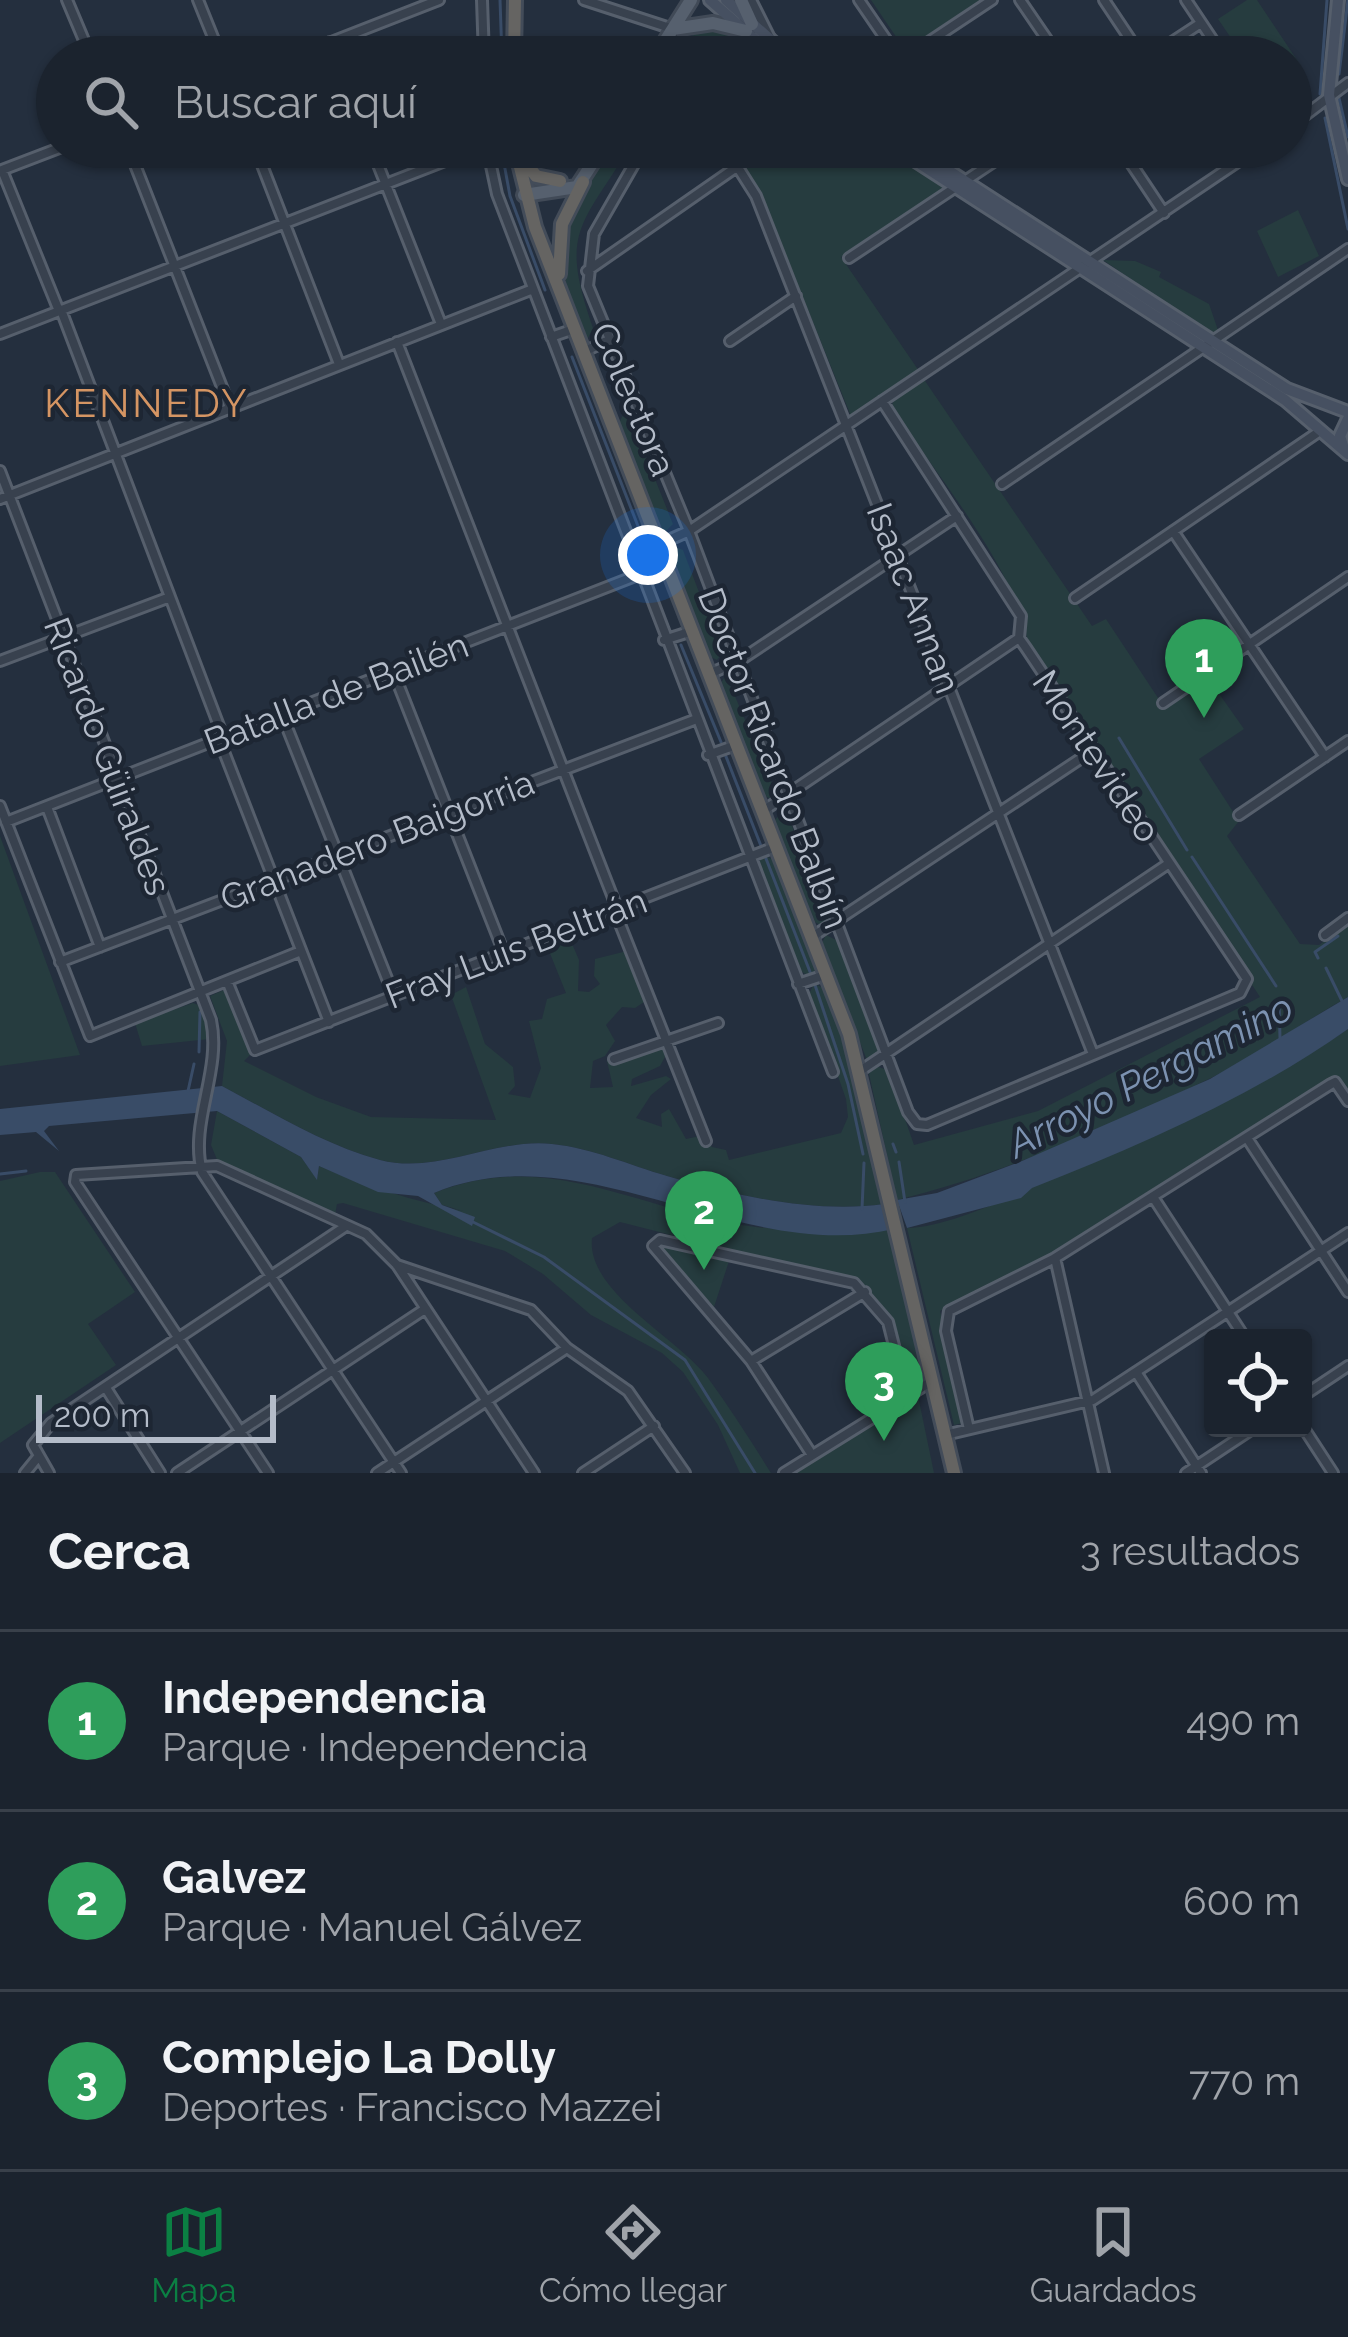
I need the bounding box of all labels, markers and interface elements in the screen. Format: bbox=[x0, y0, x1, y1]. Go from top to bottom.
search box bbox=[36, 36, 1312, 168]
icon: search bbox=[78, 69, 144, 135]
text: Buscar aquí bbox=[174, 76, 417, 129]
street label: Colectora bbox=[583, 316, 685, 482]
district label: KENNEDY bbox=[44, 380, 250, 426]
street label: Isaac Annan bbox=[859, 497, 969, 699]
your location bbox=[618, 525, 678, 585]
street label: Doctor Ricardo Balbín bbox=[690, 582, 858, 934]
street label: Ricardo Güiraldes bbox=[36, 611, 180, 901]
pin: 1 bbox=[1165, 619, 1243, 718]
street label: Batalla de Bailén bbox=[198, 623, 474, 763]
street label: Montevideo bbox=[1024, 662, 1170, 850]
street label: Granadero Baigorria bbox=[214, 761, 540, 919]
street label: Fray Luis Beltrán bbox=[380, 879, 652, 1017]
water label: Arroyo Pergamino bbox=[998, 983, 1300, 1168]
pin: 2 bbox=[665, 1171, 743, 1270]
map controls bbox=[1204, 1329, 1312, 1437]
button: locate bbox=[1204, 1329, 1312, 1437]
pin: 3 bbox=[845, 1342, 923, 1441]
scale bar bbox=[36, 1389, 276, 1442]
text: 200 m bbox=[54, 1396, 150, 1435]
text: Cerca bbox=[48, 1521, 191, 1581]
text: 3 resultados bbox=[1080, 1528, 1300, 1574]
text: Independencia bbox=[162, 1671, 487, 1724]
text: 1 bbox=[77, 1698, 97, 1744]
text: 490 m bbox=[1186, 1698, 1300, 1744]
text: Parque · Independencia bbox=[162, 1724, 588, 1770]
text: Galvez bbox=[162, 1851, 306, 1904]
text: 2 bbox=[76, 1878, 98, 1924]
text: 600 m bbox=[1183, 1878, 1300, 1924]
text: Parque · Manuel Gálvez bbox=[162, 1904, 582, 1950]
text: Complejo La Dolly bbox=[162, 2031, 556, 2084]
text: 3 bbox=[76, 2058, 98, 2104]
text: 770 m bbox=[1189, 2058, 1300, 2104]
text: Deportes · Francisco Mazzei bbox=[162, 2084, 662, 2130]
tab: Mapa bbox=[151, 2199, 236, 2310]
tab: Cómo llegar bbox=[539, 2199, 727, 2310]
tab: Guardados bbox=[1030, 2199, 1197, 2310]

